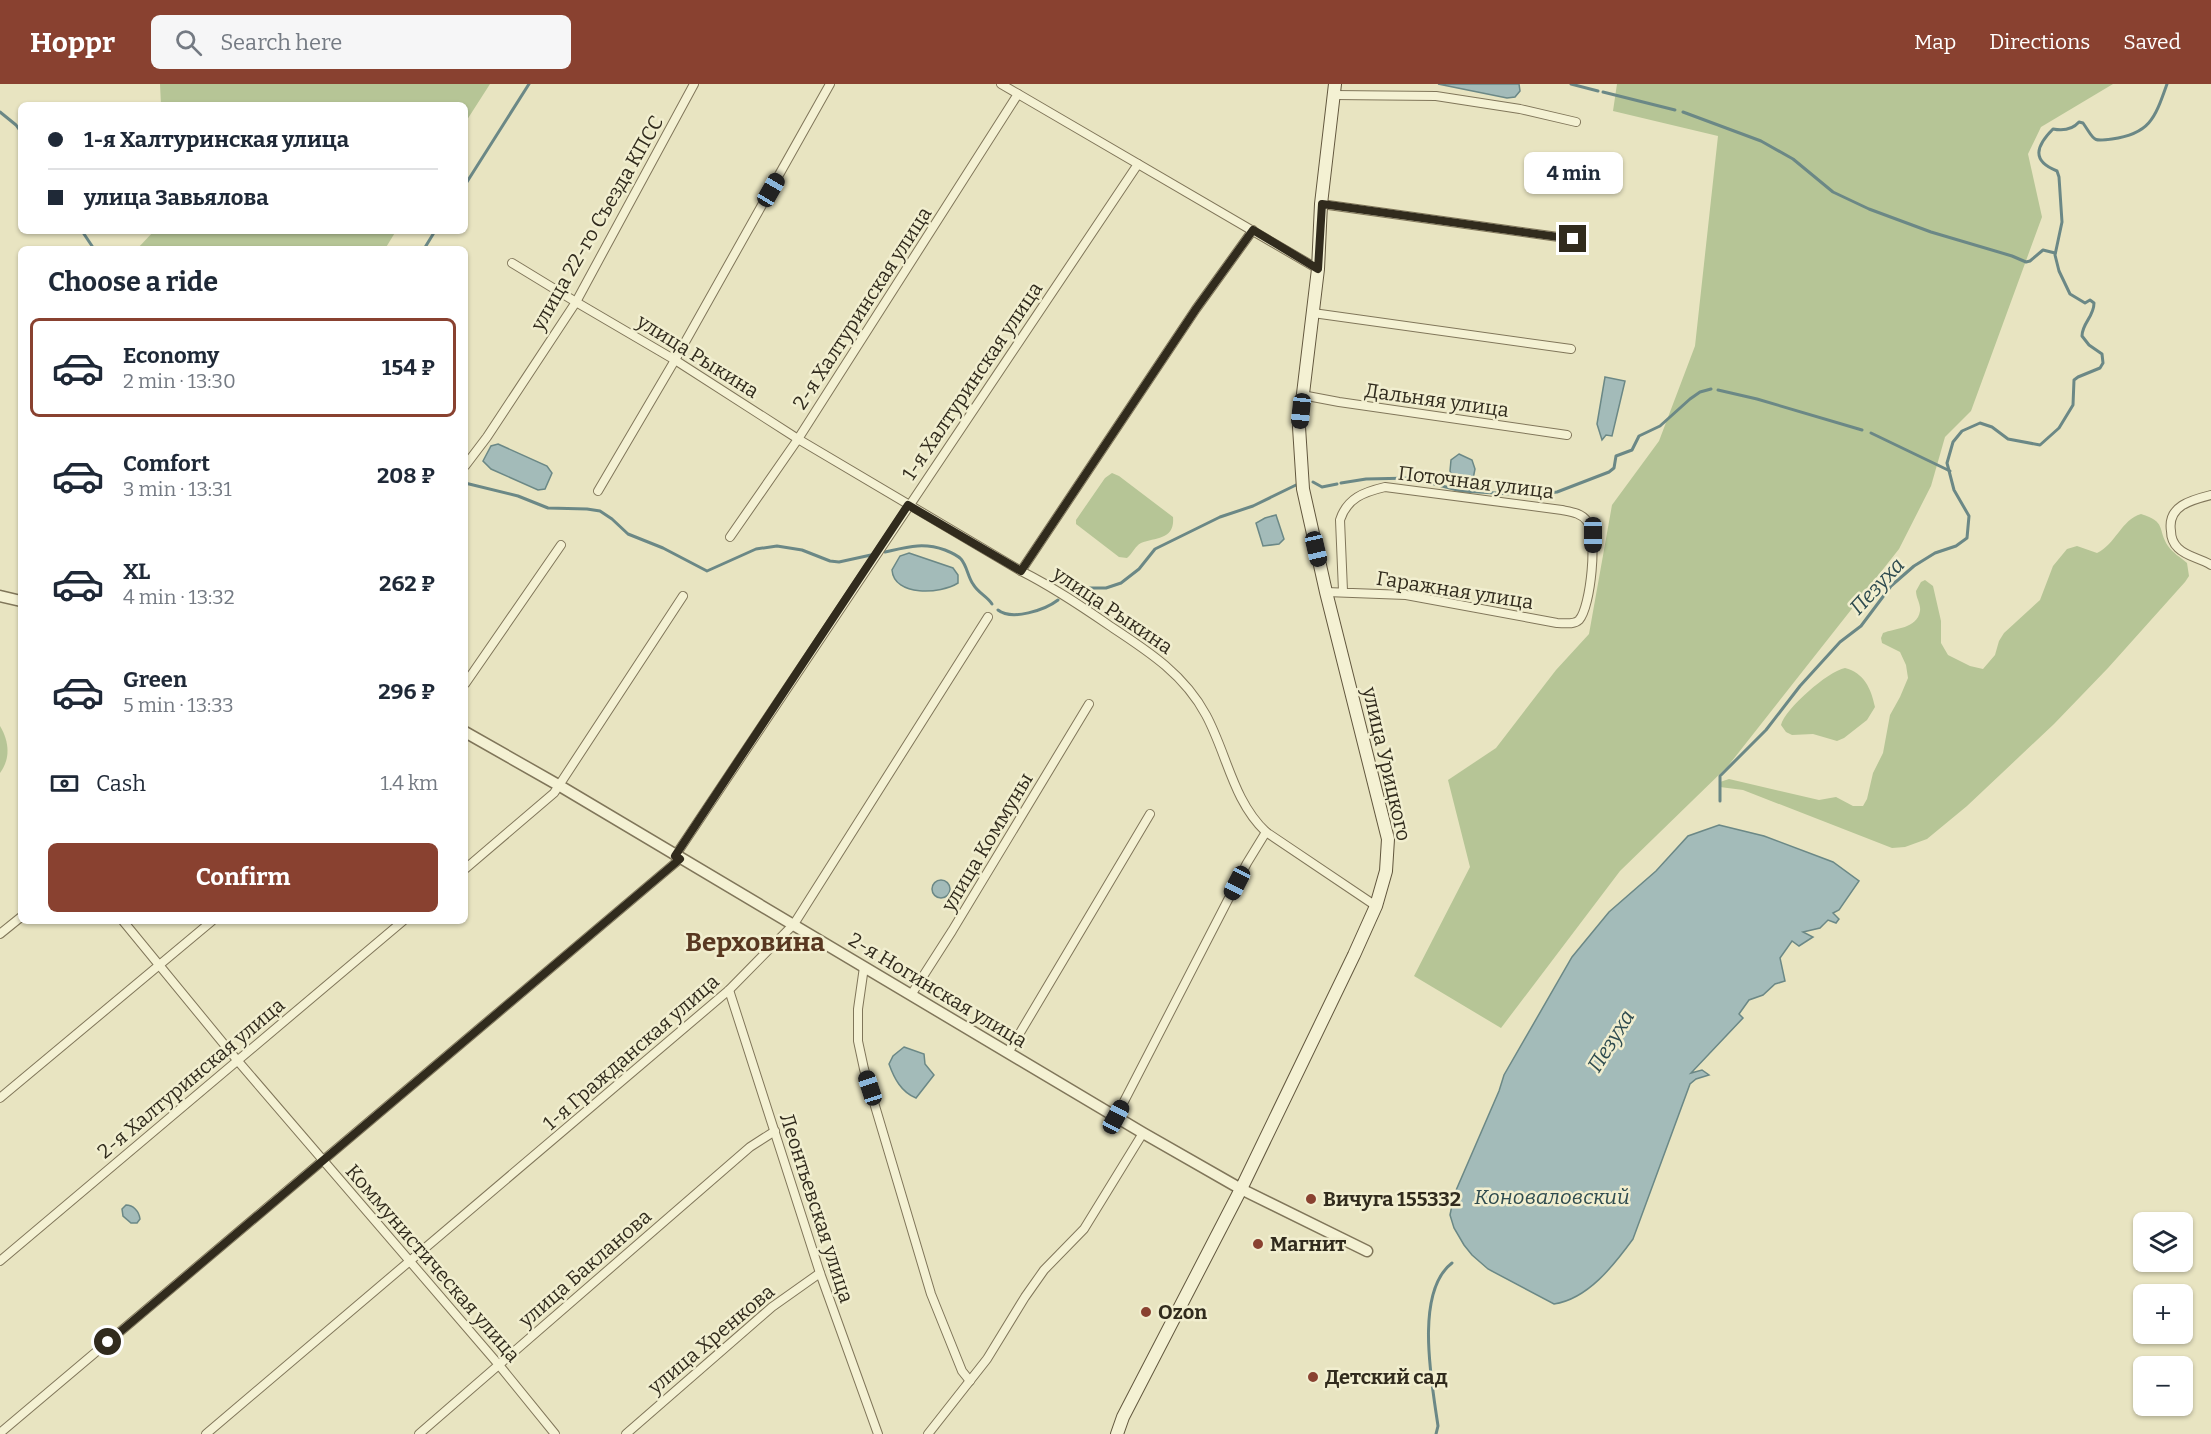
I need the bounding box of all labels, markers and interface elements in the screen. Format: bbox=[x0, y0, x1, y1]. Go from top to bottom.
search box bbox=[151, 15, 571, 69]
text: Hoppr bbox=[30, 26, 115, 59]
icon: search bbox=[172, 26, 205, 59]
text: Search here bbox=[220, 29, 342, 56]
text: Map bbox=[1914, 29, 1956, 55]
text: Directions bbox=[1989, 29, 2090, 55]
text: Saved bbox=[2123, 29, 2181, 55]
street label: улица 22-го Съезда КПСС bbox=[525, 111, 668, 335]
text: 1-я Халтуринская улица bbox=[84, 126, 349, 153]
callout: 4 min bbox=[1524, 152, 1622, 194]
text: 4 min bbox=[1546, 161, 1601, 185]
car bbox=[754, 170, 788, 210]
text: улица Завьялова bbox=[84, 184, 269, 211]
street label: 2-я Халтуринская улица bbox=[787, 202, 937, 414]
route end bbox=[1559, 225, 1586, 252]
text: Choose a ride bbox=[48, 266, 218, 298]
street label: 1-я Халтуринская улица bbox=[897, 277, 1047, 485]
street label: улица Рыкина bbox=[632, 308, 763, 403]
icon: car bbox=[51, 341, 105, 395]
text: Economy bbox=[123, 342, 219, 369]
text: 154 ₽ bbox=[382, 354, 435, 381]
text: 2 min · 13:30 bbox=[123, 369, 236, 393]
street label: Дальняя улица bbox=[1363, 378, 1511, 422]
car bbox=[1290, 392, 1312, 430]
icon: car bbox=[51, 449, 105, 503]
text: Comfort bbox=[123, 450, 210, 477]
street label: Поточная улица bbox=[1397, 461, 1555, 503]
text: 208 ₽ bbox=[377, 462, 435, 489]
text: 3 min · 13:31 bbox=[123, 477, 232, 501]
car bbox=[1584, 517, 1602, 553]
car bbox=[1303, 529, 1329, 569]
water label: Пезуха bbox=[1844, 552, 1910, 620]
icon: car bbox=[51, 557, 105, 611]
text: XL bbox=[123, 558, 150, 585]
street label: улица Рыкина bbox=[1048, 561, 1178, 659]
street label: Гаражная улица bbox=[1375, 566, 1535, 614]
text: 262 ₽ bbox=[379, 570, 435, 597]
text: 4 min · 13:32 bbox=[123, 585, 235, 609]
icon: car bbox=[51, 665, 105, 719]
text: Green bbox=[123, 666, 187, 693]
text: 296 ₽ bbox=[378, 678, 435, 705]
street label: улица Урицкого bbox=[1357, 684, 1416, 843]
text: 5 min · 13:33 bbox=[123, 693, 234, 717]
icon: cash bbox=[48, 767, 81, 800]
street label: улица Коммуны bbox=[936, 768, 1038, 916]
text: Cash bbox=[96, 770, 146, 797]
text: 1.4 km bbox=[380, 771, 438, 795]
button: Confirm bbox=[48, 843, 438, 912]
car bbox=[1221, 863, 1253, 903]
district label: Верховина bbox=[685, 927, 825, 958]
street label: 2-я Ногинская улица bbox=[844, 927, 1032, 1053]
street label: 1-я Гражданская улица bbox=[538, 969, 724, 1135]
street label: 2-я Халтуринская улица bbox=[93, 993, 289, 1163]
water label: Пезуха bbox=[1582, 1005, 1640, 1077]
car bbox=[856, 1068, 884, 1108]
car bbox=[1100, 1097, 1132, 1137]
street label: Леонтьевская улица bbox=[775, 1110, 859, 1306]
street label: Коммунистическая улица bbox=[341, 1159, 525, 1367]
water label: Коноваловский bbox=[1474, 1184, 1630, 1210]
place label: Вичуга 155332 bbox=[1323, 1187, 1461, 1211]
marker: Вичуга 155332 bbox=[1304, 1192, 1318, 1206]
street label: улица Бакланова bbox=[513, 1204, 656, 1333]
map controls bbox=[2133, 1212, 2193, 1416]
button: layers bbox=[2133, 1212, 2193, 1272]
place label: Магнит bbox=[1270, 1232, 1346, 1256]
marker: Магнит bbox=[1251, 1237, 1265, 1251]
street label: улица Хренкова bbox=[642, 1279, 779, 1399]
button: + bbox=[2133, 1284, 2193, 1344]
place label: Ozon bbox=[1158, 1300, 1207, 1324]
marker: Ozon bbox=[1139, 1305, 1153, 1319]
route start bbox=[94, 1328, 121, 1355]
button: − bbox=[2133, 1356, 2193, 1416]
place label: Детский сад bbox=[1325, 1365, 1448, 1389]
marker: Детский сад bbox=[1306, 1370, 1320, 1384]

